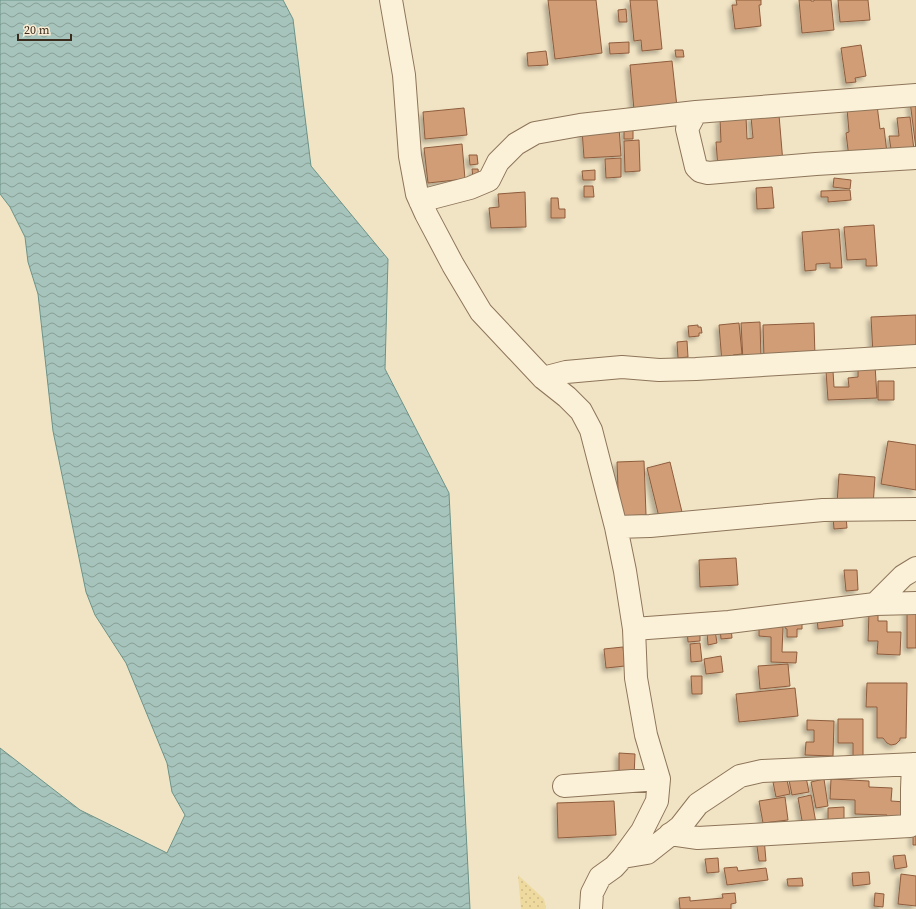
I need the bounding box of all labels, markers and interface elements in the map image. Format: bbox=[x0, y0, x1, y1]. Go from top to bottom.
scale bar bbox=[18, 16, 71, 42]
text: 20 m bbox=[24, 22, 50, 38]

